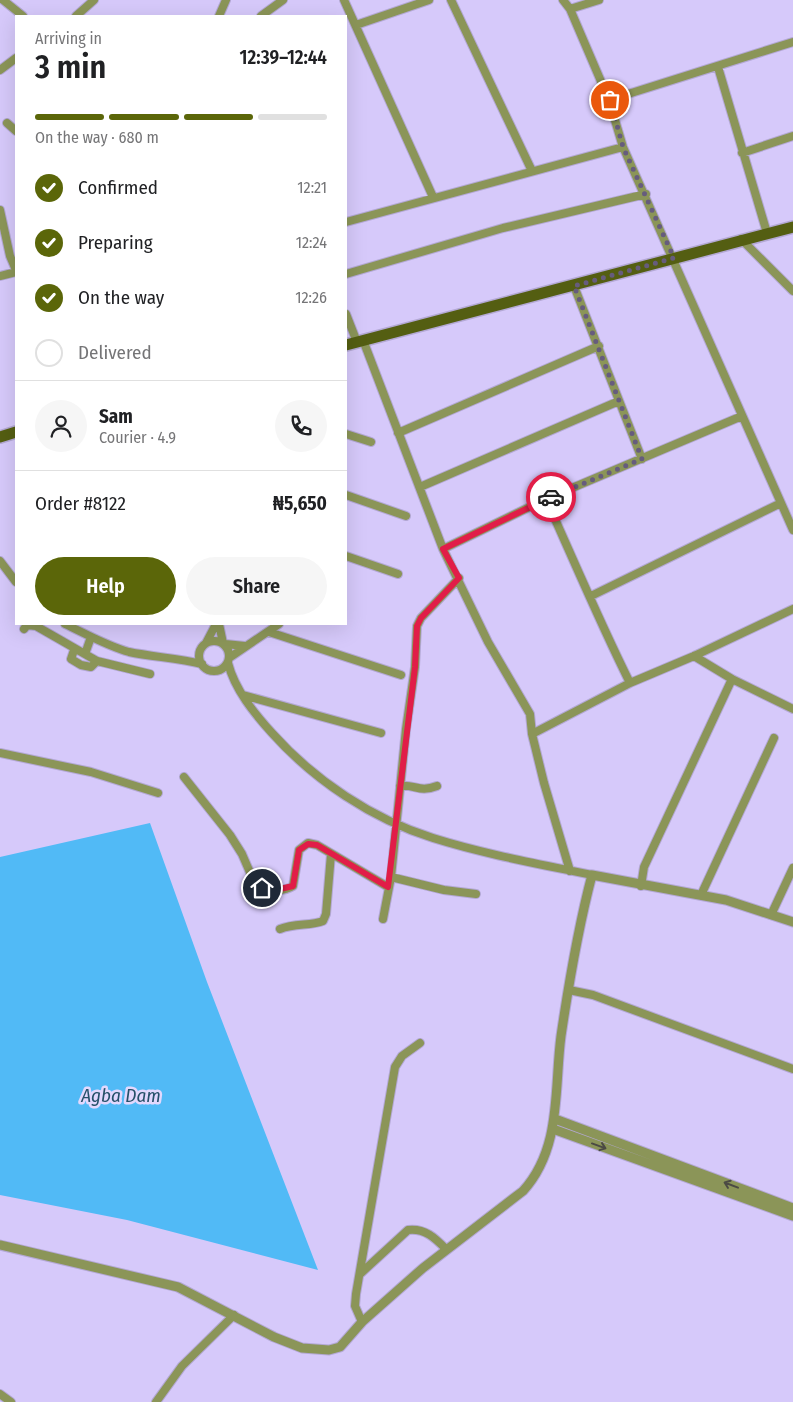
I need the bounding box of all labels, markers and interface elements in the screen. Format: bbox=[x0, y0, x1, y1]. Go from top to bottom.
text: Arriving in bbox=[35, 29, 102, 48]
text: 12:39–12:44 bbox=[240, 46, 327, 69]
text: 3 min bbox=[35, 48, 106, 86]
pin bbox=[589, 79, 631, 121]
icon: bag bbox=[596, 86, 624, 114]
text: On the way · 680 m bbox=[35, 128, 159, 147]
icon: check bbox=[35, 174, 63, 202]
text: Confirmed bbox=[78, 176, 158, 199]
text: 12:21 bbox=[297, 178, 327, 197]
icon: check bbox=[35, 229, 63, 257]
text: Preparing bbox=[78, 231, 153, 254]
text: 12:24 bbox=[296, 233, 327, 252]
icon: check bbox=[35, 284, 63, 312]
text: On the way bbox=[78, 286, 164, 309]
text: 12:26 bbox=[295, 288, 327, 307]
text: Delivered bbox=[78, 341, 152, 364]
button: person bbox=[35, 400, 87, 452]
button: phone bbox=[275, 400, 327, 452]
text: Sam bbox=[99, 405, 133, 428]
text: Courier · 4.9 bbox=[99, 428, 176, 447]
courier bbox=[526, 472, 576, 522]
icon: car bbox=[537, 483, 565, 511]
text: Order #8122 bbox=[35, 492, 126, 515]
text: ₦5,650 bbox=[273, 492, 327, 515]
button: Help bbox=[35, 557, 176, 615]
button: Share bbox=[186, 557, 327, 615]
pin bbox=[241, 867, 283, 909]
icon: home bbox=[248, 874, 276, 902]
water label: Agba Dam bbox=[80, 1084, 161, 1107]
one-way arrow bbox=[591, 1142, 606, 1151]
one-way arrow bbox=[724, 1180, 739, 1189]

